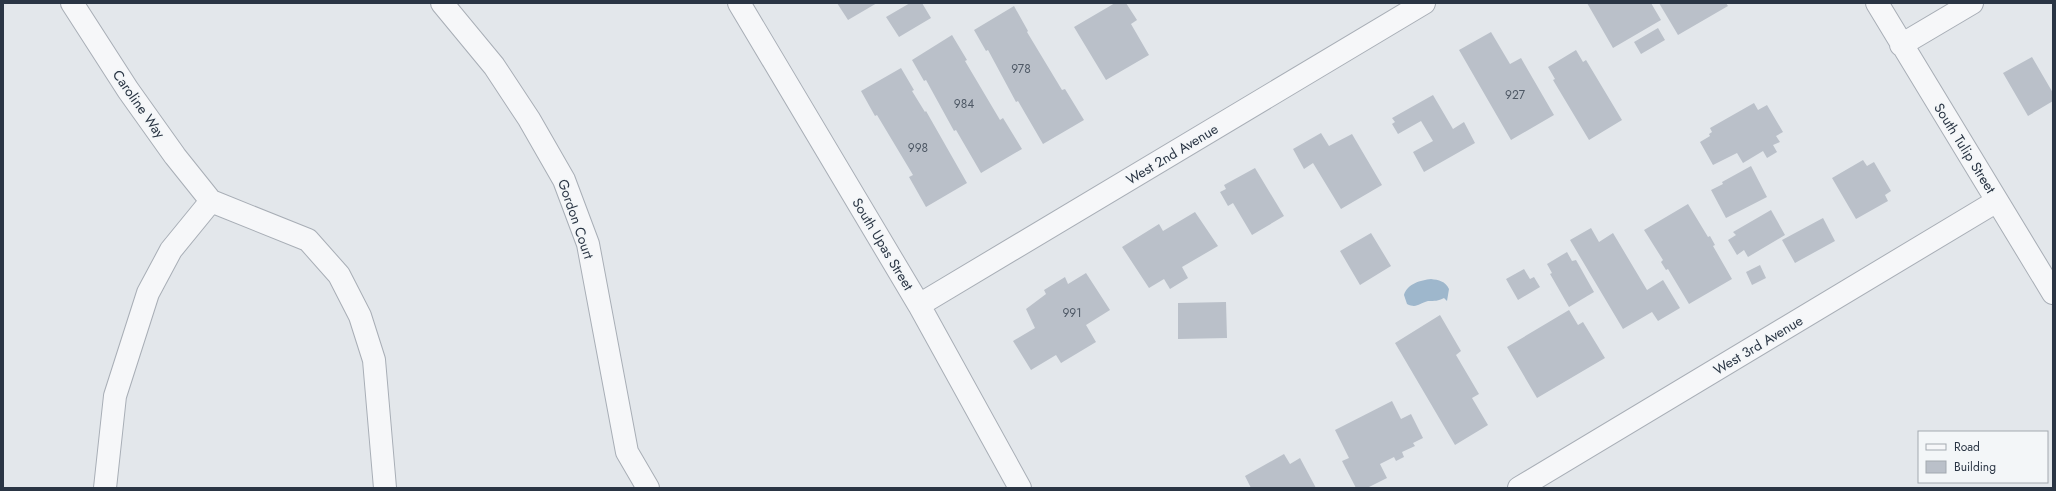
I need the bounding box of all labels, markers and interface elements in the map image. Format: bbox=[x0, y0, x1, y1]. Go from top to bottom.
house number: 978 bbox=[1011, 60, 1031, 78]
street label: Caroline Way bbox=[108, 66, 170, 143]
house number: 927 bbox=[1505, 86, 1526, 104]
house number: 984 bbox=[954, 95, 974, 113]
street label: South Tulip Street bbox=[1929, 99, 2001, 197]
street label: West 2nd Avenue bbox=[1122, 119, 1222, 189]
house number: 998 bbox=[908, 139, 928, 157]
street label: Gordon Court bbox=[553, 176, 599, 262]
street label: South Upas Street bbox=[848, 194, 919, 294]
house number: 991 bbox=[1062, 304, 1082, 322]
street label: West 3rd Avenue bbox=[1709, 310, 1807, 380]
legend bbox=[1918, 431, 2048, 483]
text: Road bbox=[1954, 438, 1980, 456]
text: Building bbox=[1954, 458, 1996, 476]

